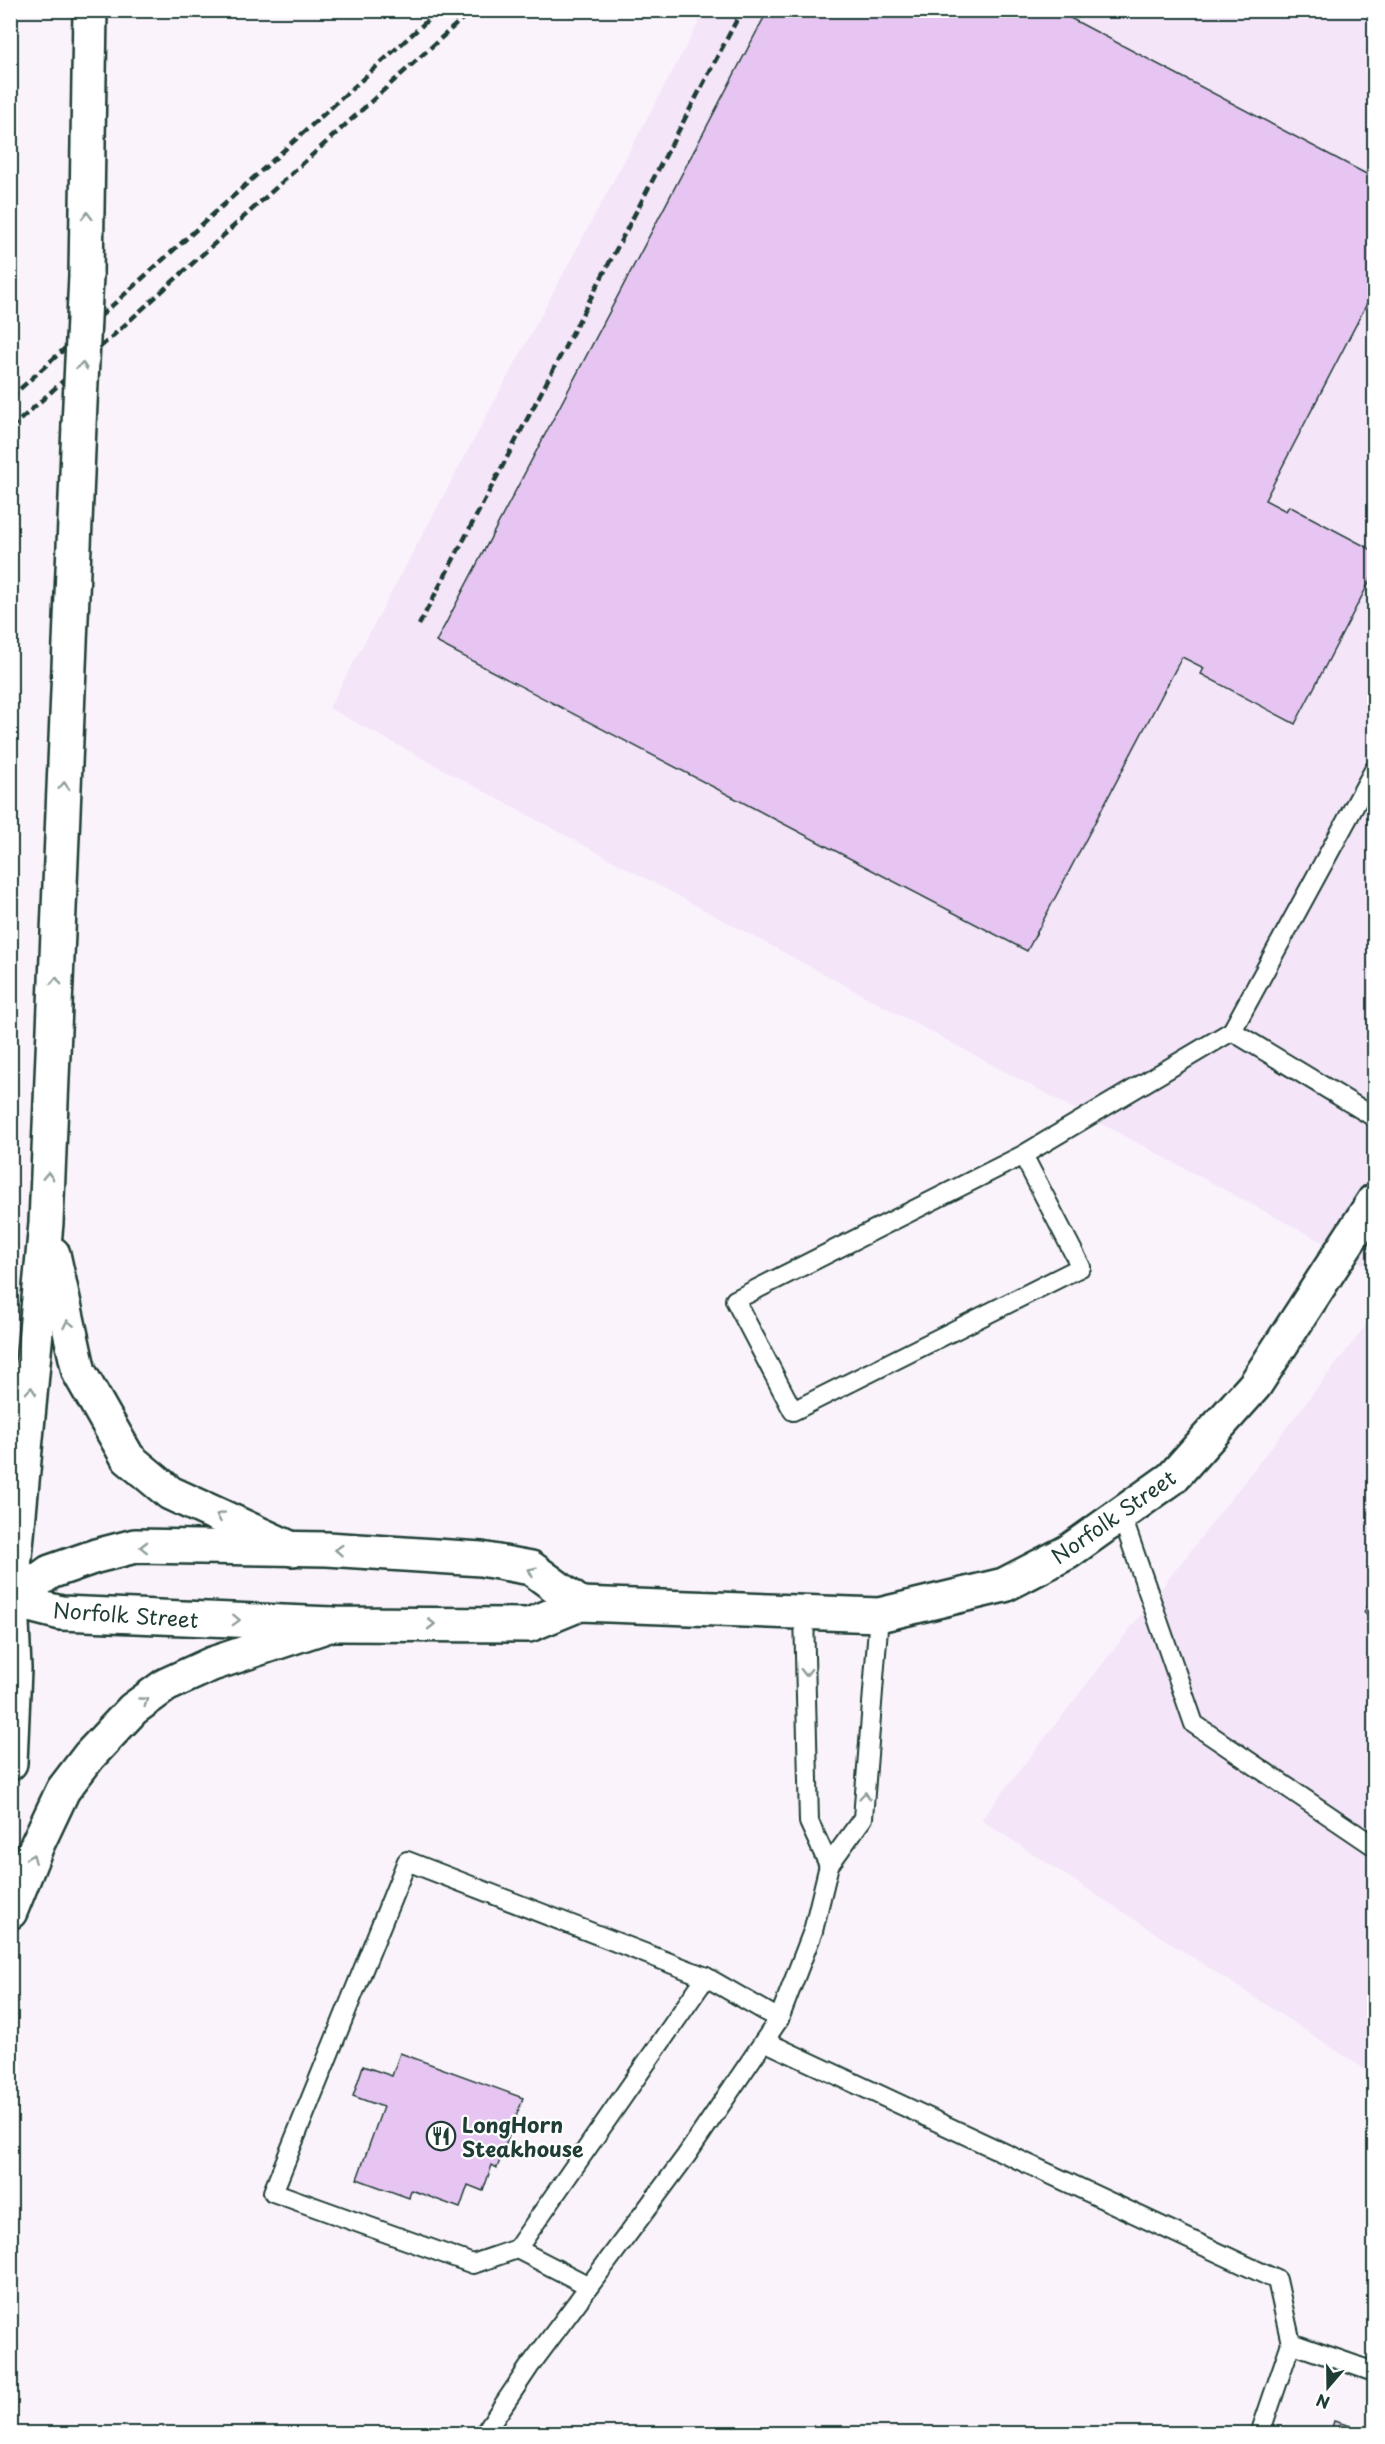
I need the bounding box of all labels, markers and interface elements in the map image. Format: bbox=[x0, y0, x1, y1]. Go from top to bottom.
one-way arrow bbox=[81, 212, 93, 221]
one-way arrow bbox=[75, 362, 88, 371]
one-way arrow bbox=[58, 781, 71, 790]
one-way arrow bbox=[50, 976, 63, 985]
one-way arrow bbox=[42, 1171, 55, 1180]
one-way arrow bbox=[62, 1319, 75, 1329]
one-way arrow bbox=[24, 1386, 37, 1395]
street label: Norfolk Street bbox=[1044, 1461, 1182, 1571]
one-way arrow bbox=[215, 1511, 226, 1523]
one-way arrow bbox=[140, 1541, 149, 1553]
one-way arrow bbox=[335, 1544, 344, 1557]
one-way arrow bbox=[527, 1566, 538, 1578]
street label: Norfolk Street bbox=[52, 1593, 200, 1635]
one-way arrow bbox=[231, 1614, 240, 1627]
one-way arrow bbox=[426, 1618, 435, 1630]
one-way arrow bbox=[799, 1667, 812, 1676]
one-way arrow bbox=[137, 1697, 148, 1708]
one-way arrow bbox=[858, 1792, 871, 1801]
one-way arrow bbox=[25, 1853, 37, 1864]
place label: LongHorn Steakhouse bbox=[462, 2108, 584, 2164]
restaurant icon: LongHorn Steakhouse bbox=[425, 2120, 457, 2152]
north arrow bbox=[1298, 2357, 1358, 2417]
text: N bbox=[1312, 2389, 1333, 2415]

